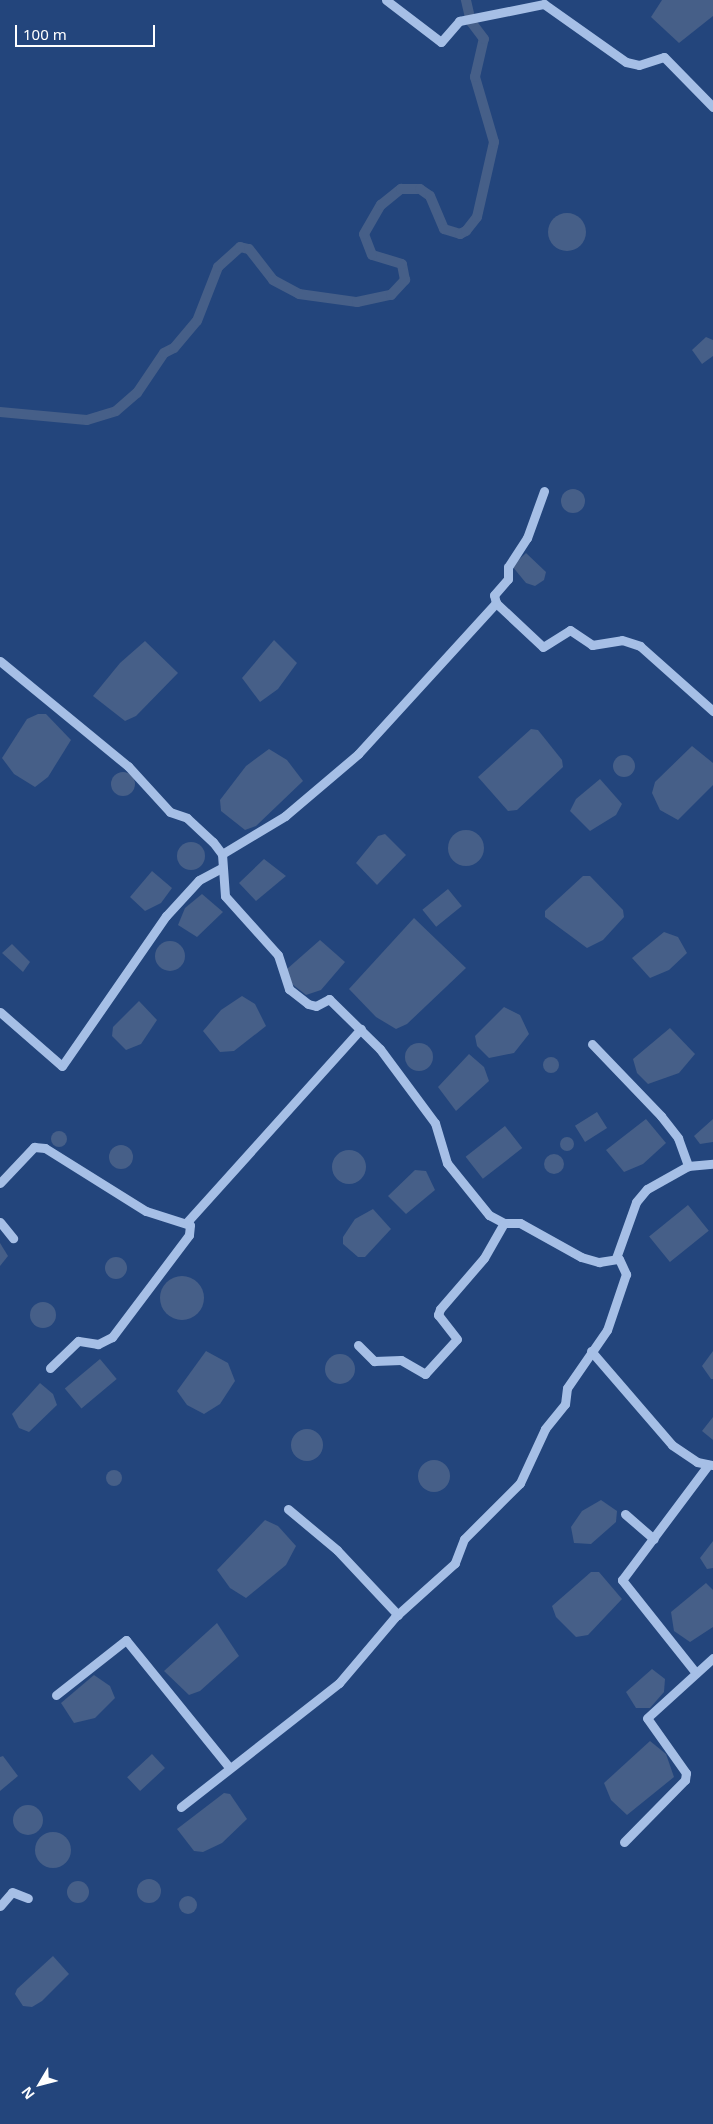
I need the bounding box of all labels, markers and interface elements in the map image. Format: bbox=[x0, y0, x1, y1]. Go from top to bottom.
scale bar bbox=[18, 15, 158, 47]
text: 100 m bbox=[23, 24, 67, 44]
north arrow bbox=[15, 2059, 65, 2109]
text: N bbox=[17, 2083, 39, 2104]

